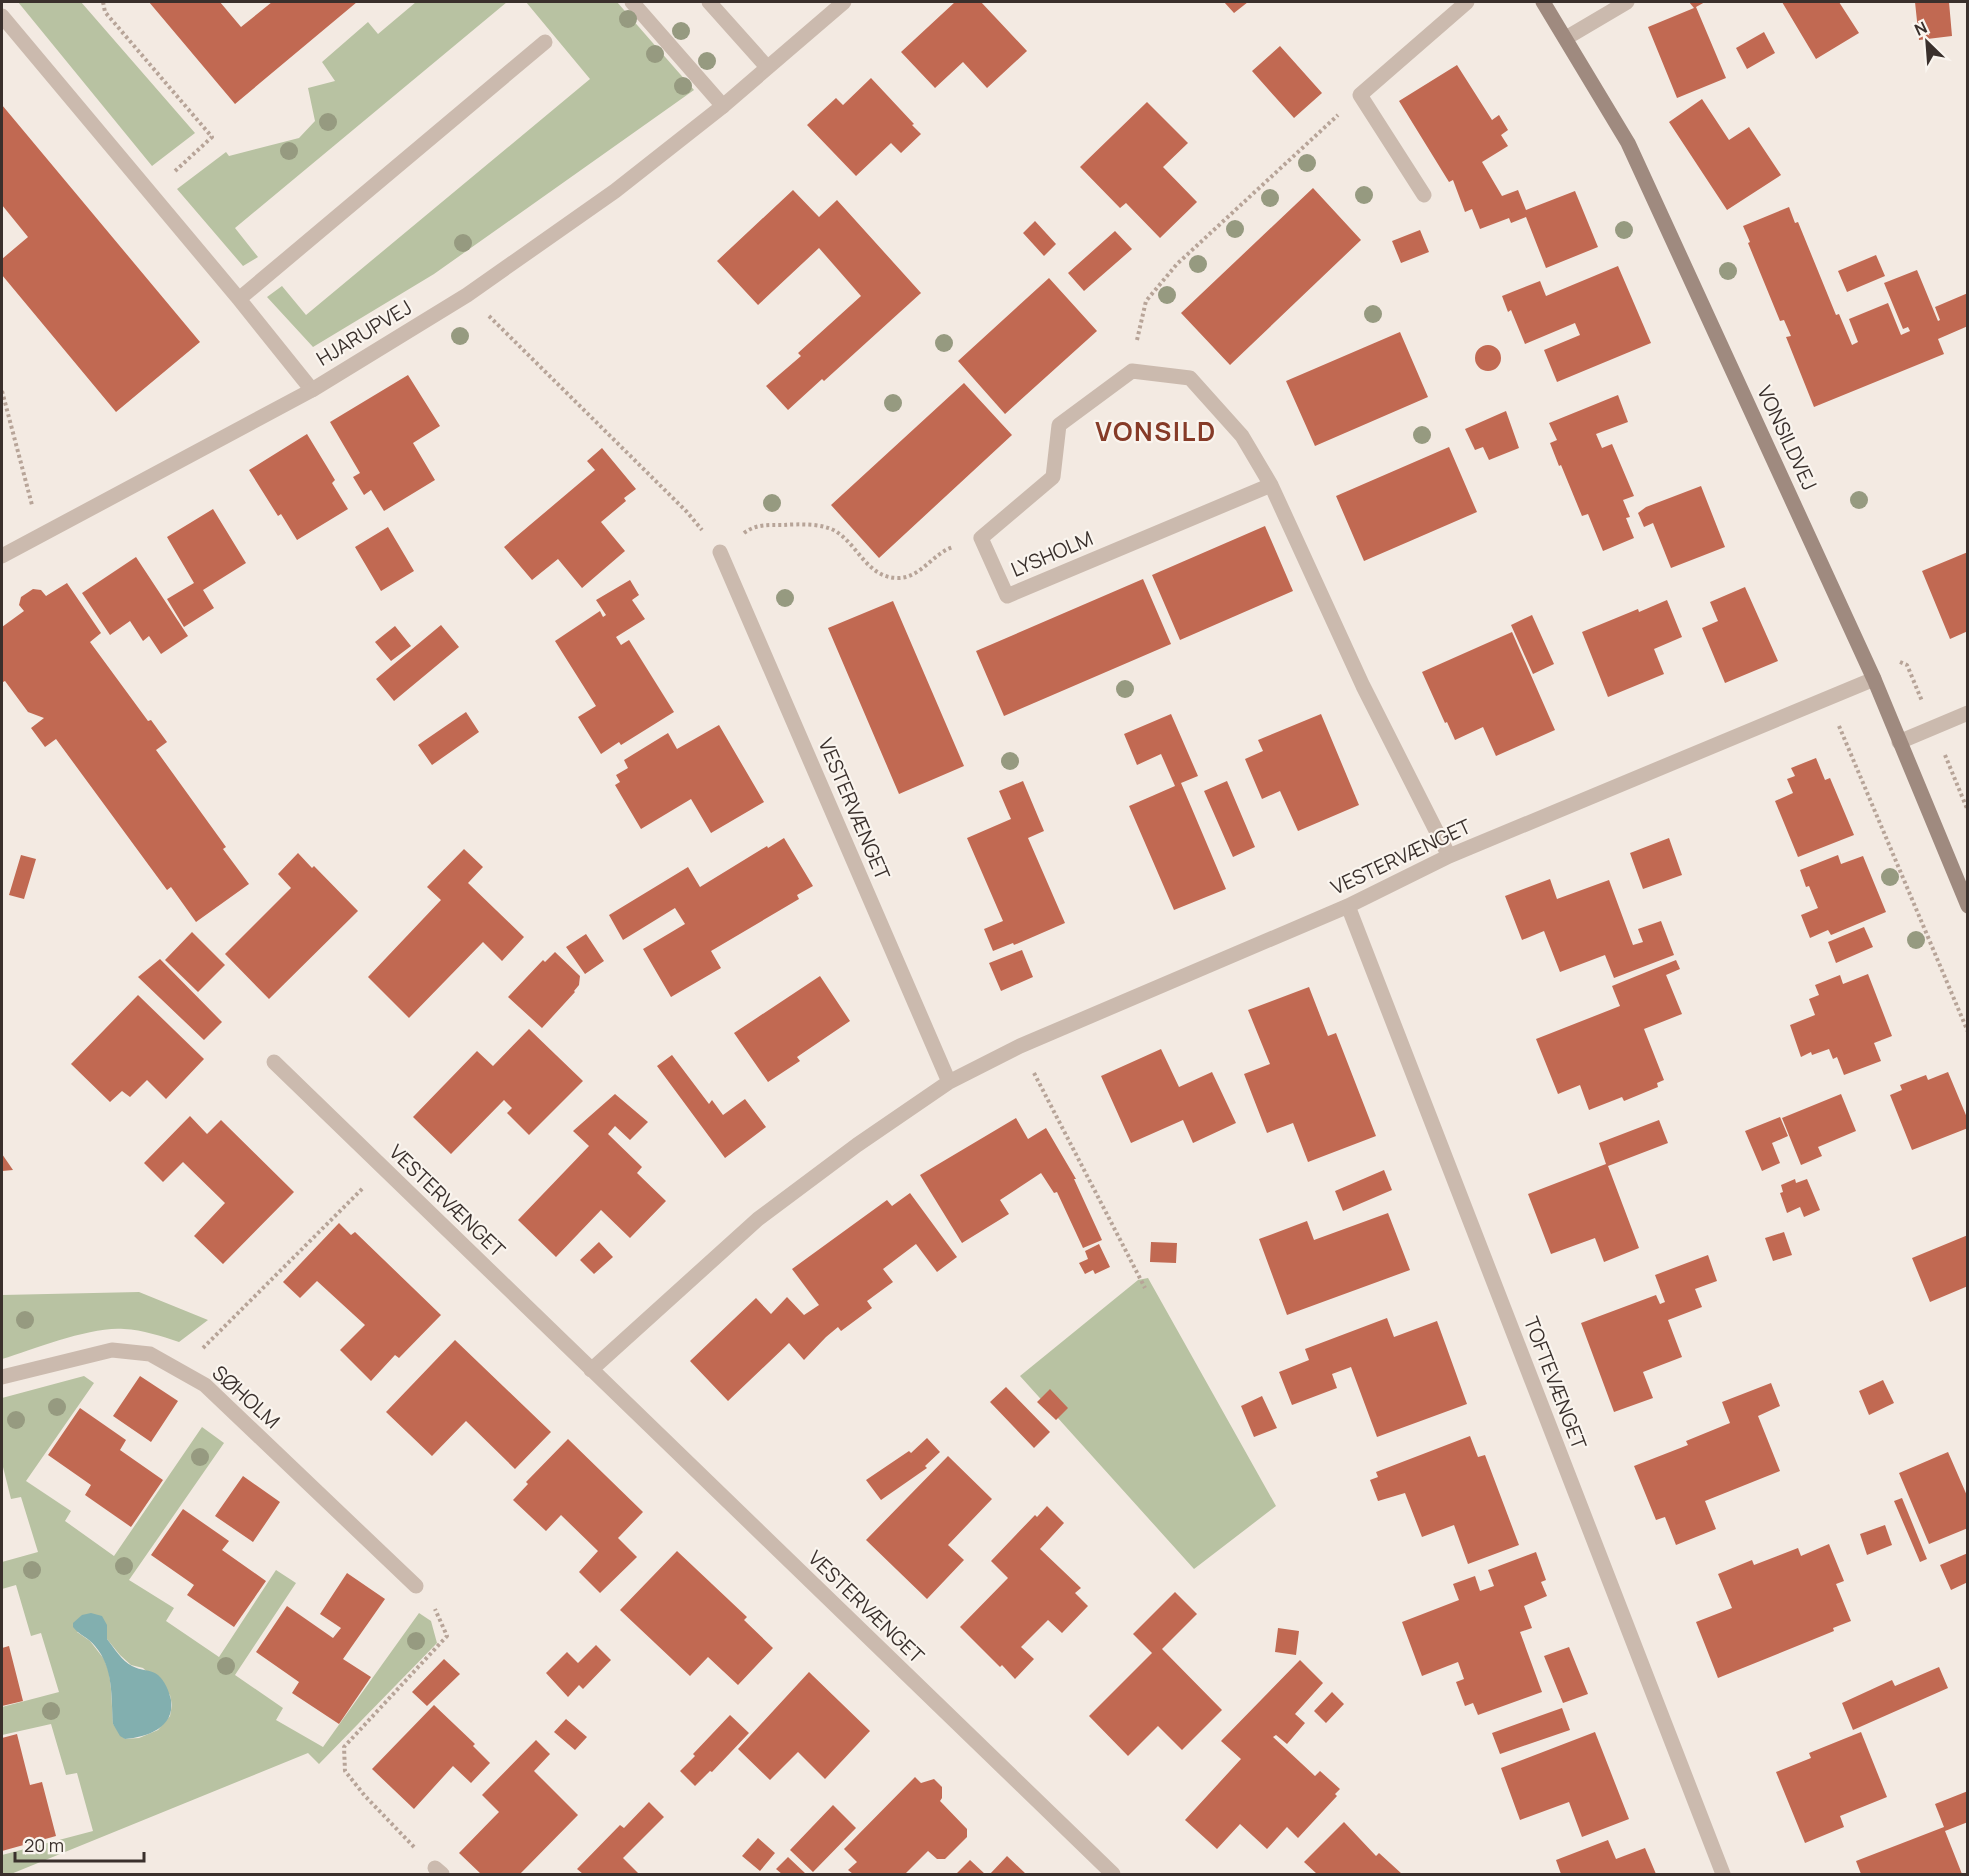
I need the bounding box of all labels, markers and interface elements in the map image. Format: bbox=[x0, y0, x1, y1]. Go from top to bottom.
north arrow bbox=[1897, 12, 1957, 72]
text: N bbox=[1911, 16, 1931, 41]
street label: HJARUPVEJ bbox=[311, 294, 416, 372]
street label: VONSILDVEJ bbox=[1751, 381, 1823, 495]
district label: VONSILD bbox=[1095, 413, 1217, 449]
street label: LYSHOLM bbox=[1007, 524, 1097, 583]
street label: VESTERVÆNGET bbox=[812, 734, 896, 884]
street label: VESTERVÆNGET bbox=[1326, 812, 1475, 901]
street label: VESTERVÆNGET bbox=[384, 1138, 511, 1263]
street label: TOFTEVÆNGET bbox=[1518, 1313, 1593, 1453]
street label: SØHOLM bbox=[207, 1359, 286, 1434]
street label: VESTERVÆNGET bbox=[803, 1544, 930, 1669]
scale bar bbox=[15, 1825, 144, 1863]
text: 20 m bbox=[24, 1833, 64, 1857]

